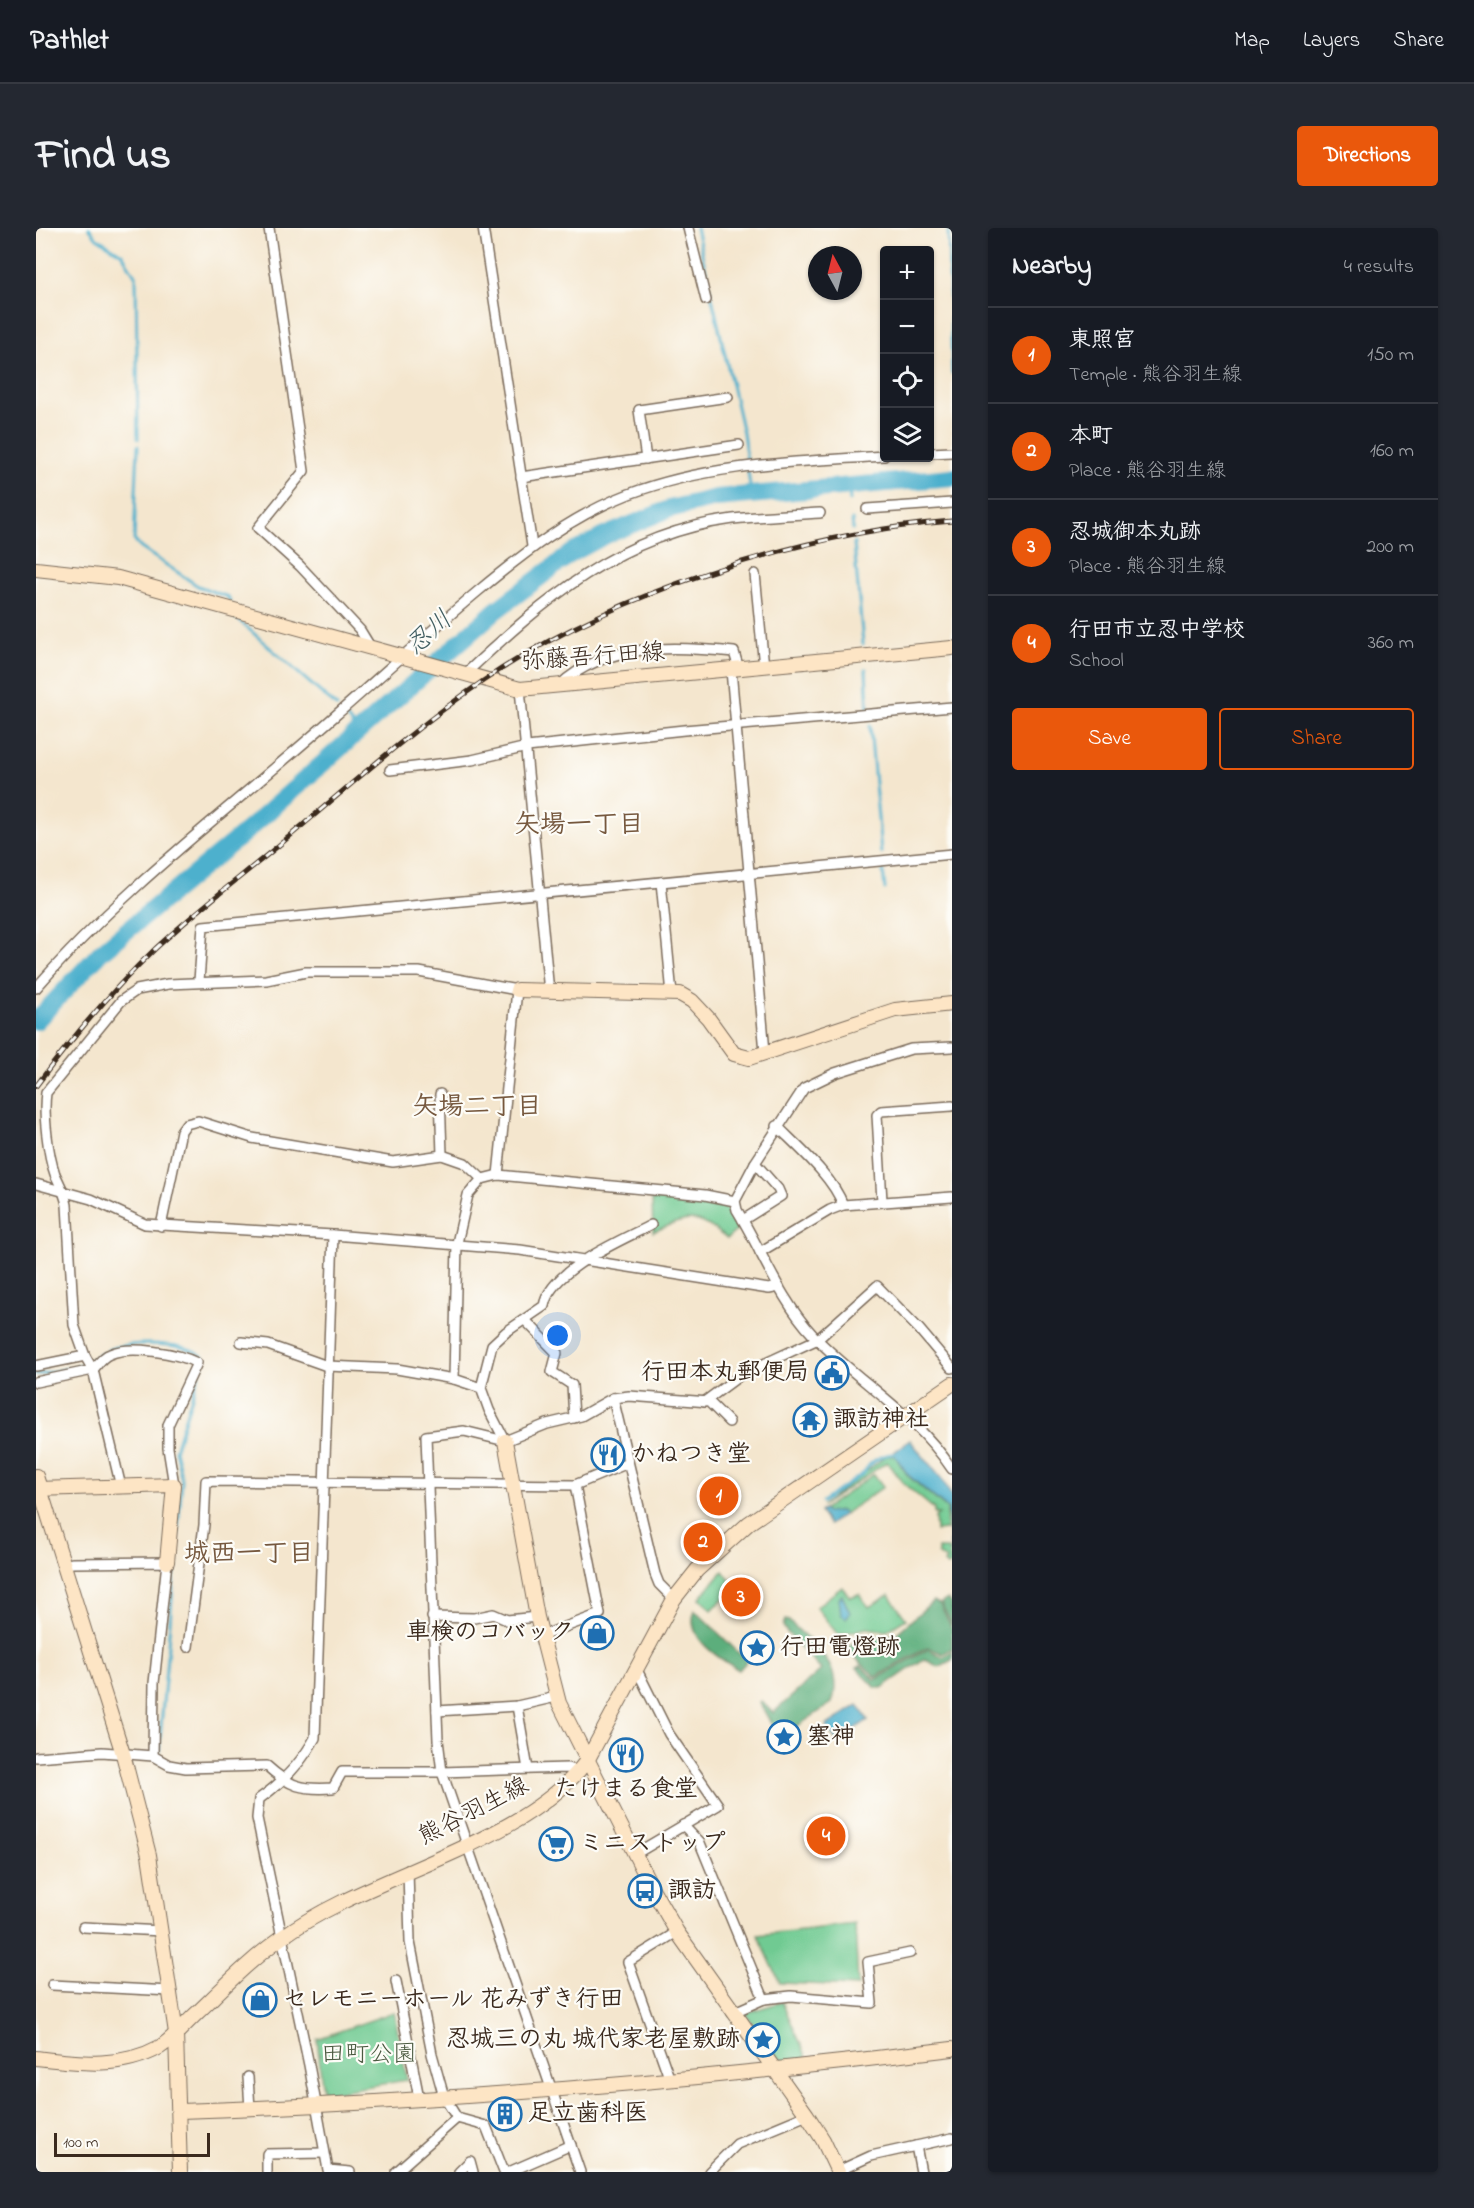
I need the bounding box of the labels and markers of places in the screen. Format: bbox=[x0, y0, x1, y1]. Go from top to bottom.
public building icon: 行田本丸郵便局 bbox=[814, 1355, 850, 1391]
place label: 行田本丸郵便局 bbox=[641, 1356, 809, 1391]
temple icon: 諏訪神社 bbox=[792, 1402, 828, 1438]
place label: 諏訪神社 bbox=[833, 1403, 929, 1438]
restaurant icon: かねつき堂 bbox=[590, 1437, 626, 1473]
place label: かねつき堂 bbox=[631, 1438, 751, 1473]
pin: 1 bbox=[700, 1474, 738, 1518]
pin: 2 bbox=[684, 1520, 722, 1564]
pin: 3 bbox=[722, 1574, 760, 1620]
shop icon: 車検のコバック bbox=[579, 1615, 615, 1651]
place label: 車検のコバック bbox=[406, 1616, 574, 1651]
place icon: 行田電燈跡 bbox=[739, 1630, 775, 1666]
place label: 行田電燈跡 bbox=[780, 1631, 900, 1666]
place icon: 塞神 bbox=[766, 1719, 802, 1755]
place label: 塞神 bbox=[807, 1720, 855, 1755]
restaurant icon: たけまる食堂 bbox=[608, 1737, 644, 1773]
place label: たけまる食堂 bbox=[554, 1773, 698, 1808]
pin: 4 bbox=[806, 1814, 846, 1858]
supermarket icon: ミニストップ bbox=[538, 1826, 574, 1862]
place label: ミニストップ bbox=[579, 1827, 725, 1862]
bus stop icon: 諏訪 bbox=[627, 1873, 663, 1909]
place label: 諏訪 bbox=[668, 1874, 716, 1909]
shop icon: セレモニーホール 花みずき行田 bbox=[242, 1982, 278, 2018]
place label: セレモニーホール 花みずき行田 bbox=[283, 1983, 624, 2018]
place icon: 忍城三の丸 城代家老屋敷跡 bbox=[745, 2022, 781, 2058]
place label: 忍城三の丸 城代家老屋敷跡 bbox=[446, 2023, 740, 2058]
building icon: 足立歯科医 bbox=[487, 2096, 523, 2132]
place label: 足立歯科医 bbox=[528, 2097, 648, 2132]

